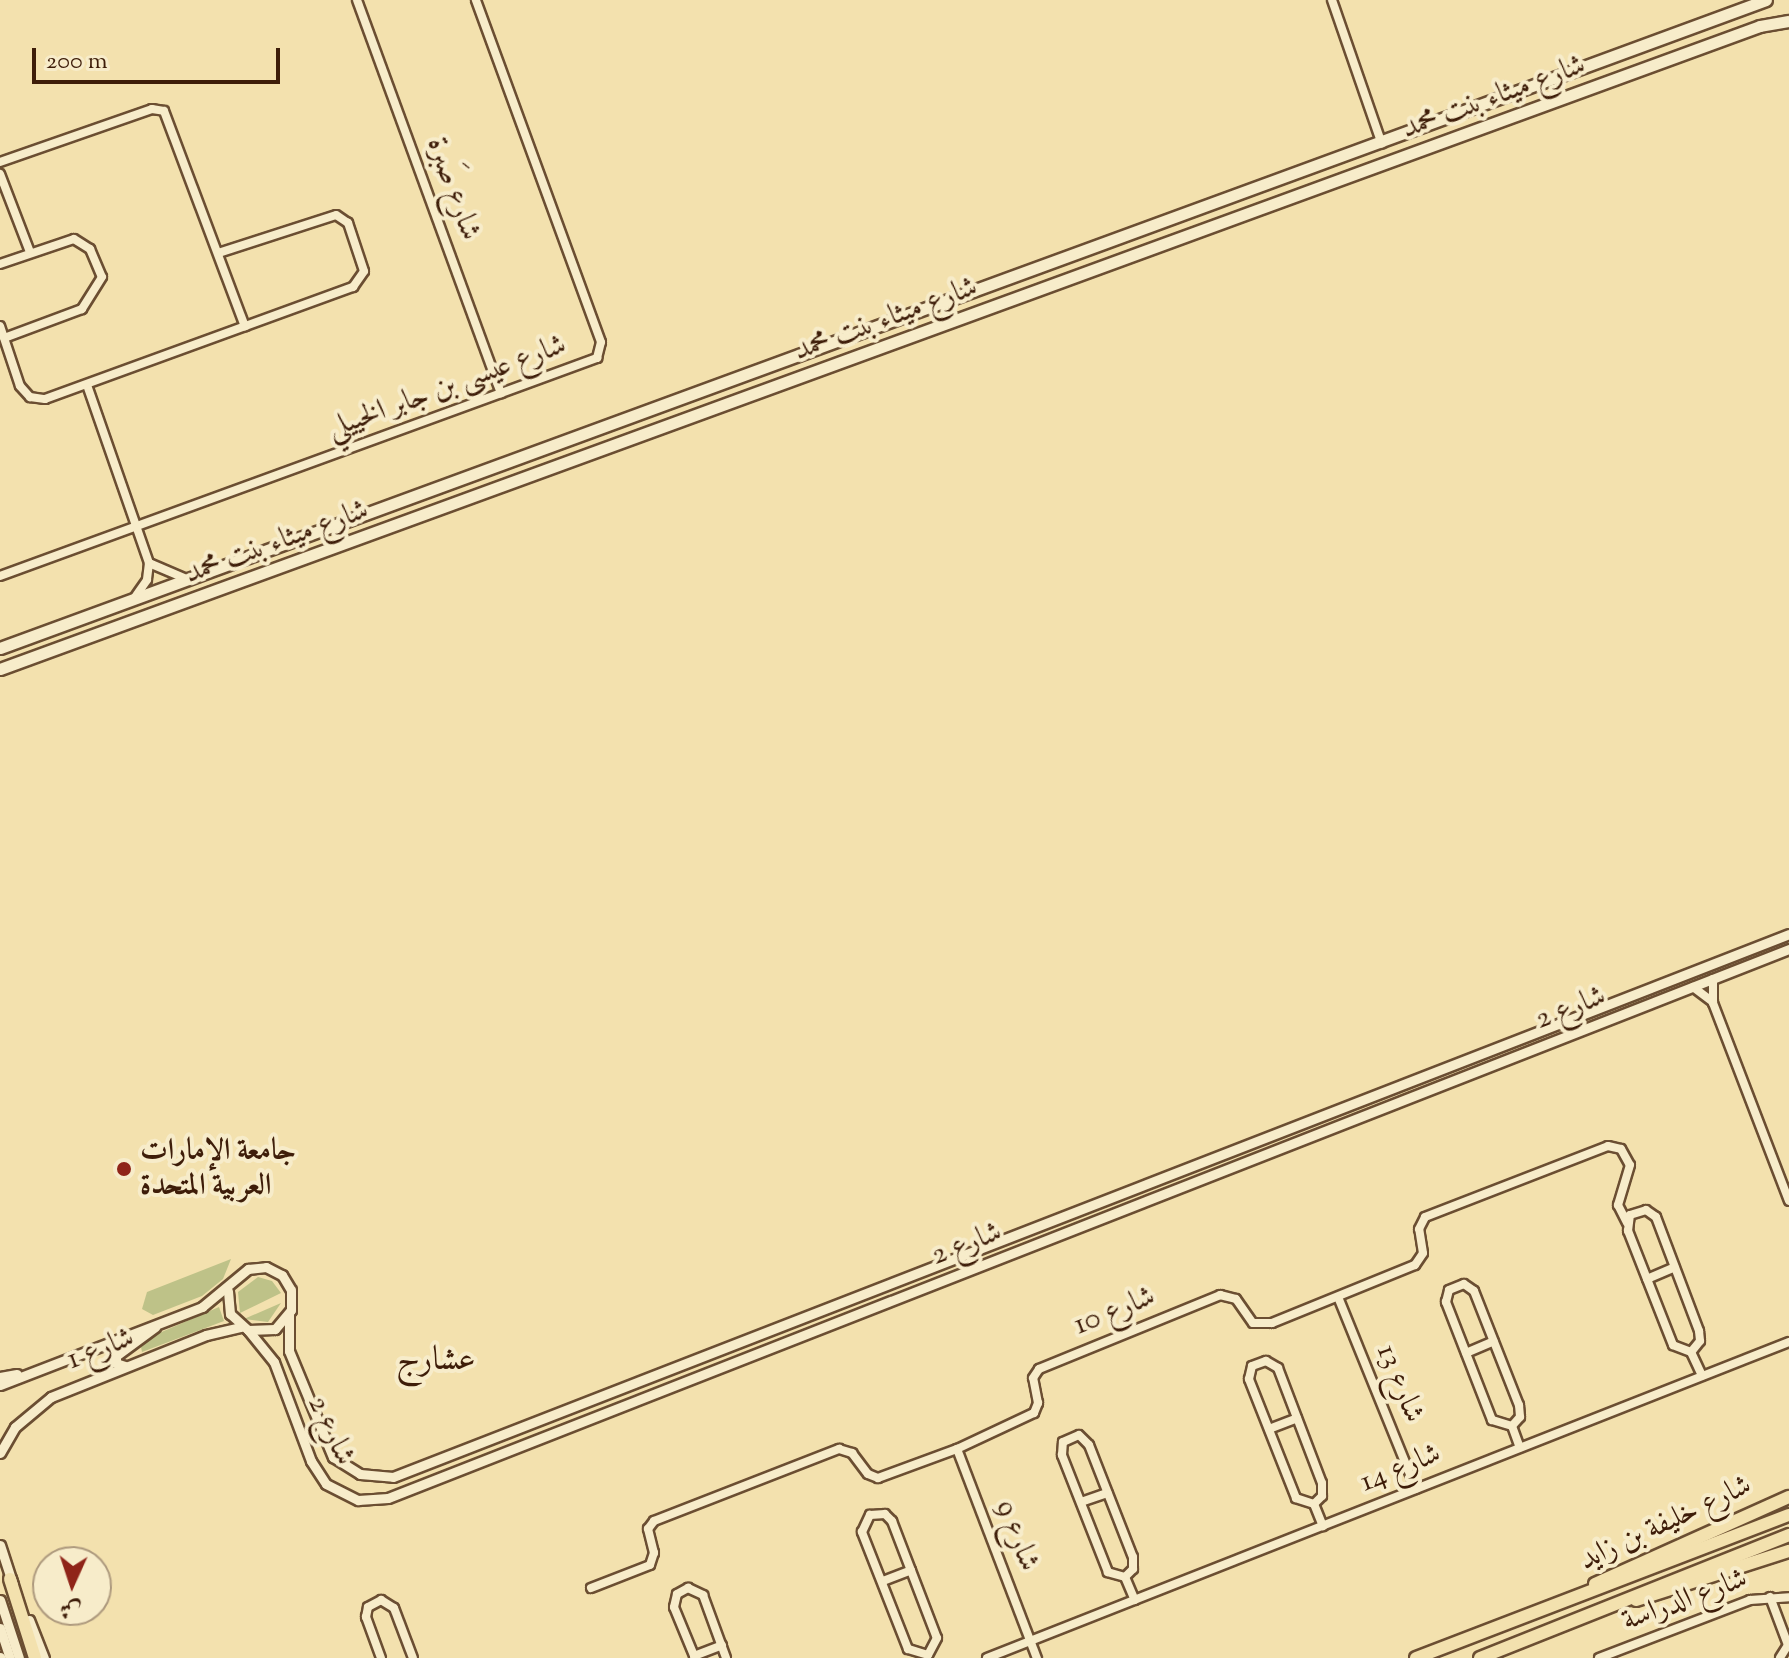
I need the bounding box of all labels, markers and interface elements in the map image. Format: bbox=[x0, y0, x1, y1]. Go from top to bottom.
scale bar bbox=[36, 32, 284, 82]
text: 200 m bbox=[46, 45, 108, 79]
street label: شارع ميثاء بنت محمد bbox=[1397, 48, 1591, 148]
street label: شارع صَبرة bbox=[417, 133, 487, 245]
street label: شارع ميثاء بنت محمد bbox=[789, 270, 983, 370]
street label: شارع عيسى بن جابر الخييلي bbox=[323, 328, 571, 448]
street label: شارع ميثاء بنت محمد bbox=[180, 493, 374, 593]
street label: شارع 2 bbox=[1531, 979, 1611, 1039]
place label: جامعة الإمارات العربية المتحدة bbox=[140, 1134, 296, 1204]
marker: جامعة الإمارات العربية المتحدة bbox=[115, 1160, 133, 1178]
street label: شارع 2 bbox=[927, 1215, 1007, 1275]
street label: شارع 10 bbox=[1069, 1280, 1161, 1344]
street label: شارع 1 bbox=[62, 1321, 140, 1379]
street label: شارع 13 bbox=[1367, 1340, 1431, 1428]
district label: عشارج bbox=[396, 1341, 476, 1381]
street label: شارع 2 bbox=[298, 1391, 362, 1471]
street label: شارع 14 bbox=[1355, 1437, 1447, 1501]
street label: شارع خليفة بن زايد bbox=[1574, 1468, 1758, 1580]
street label: شارع 9 bbox=[986, 1495, 1046, 1577]
north arrow bbox=[32, 1546, 112, 1626]
street label: شارع الدراسة bbox=[1617, 1562, 1753, 1640]
text: ش bbox=[59, 1591, 83, 1625]

